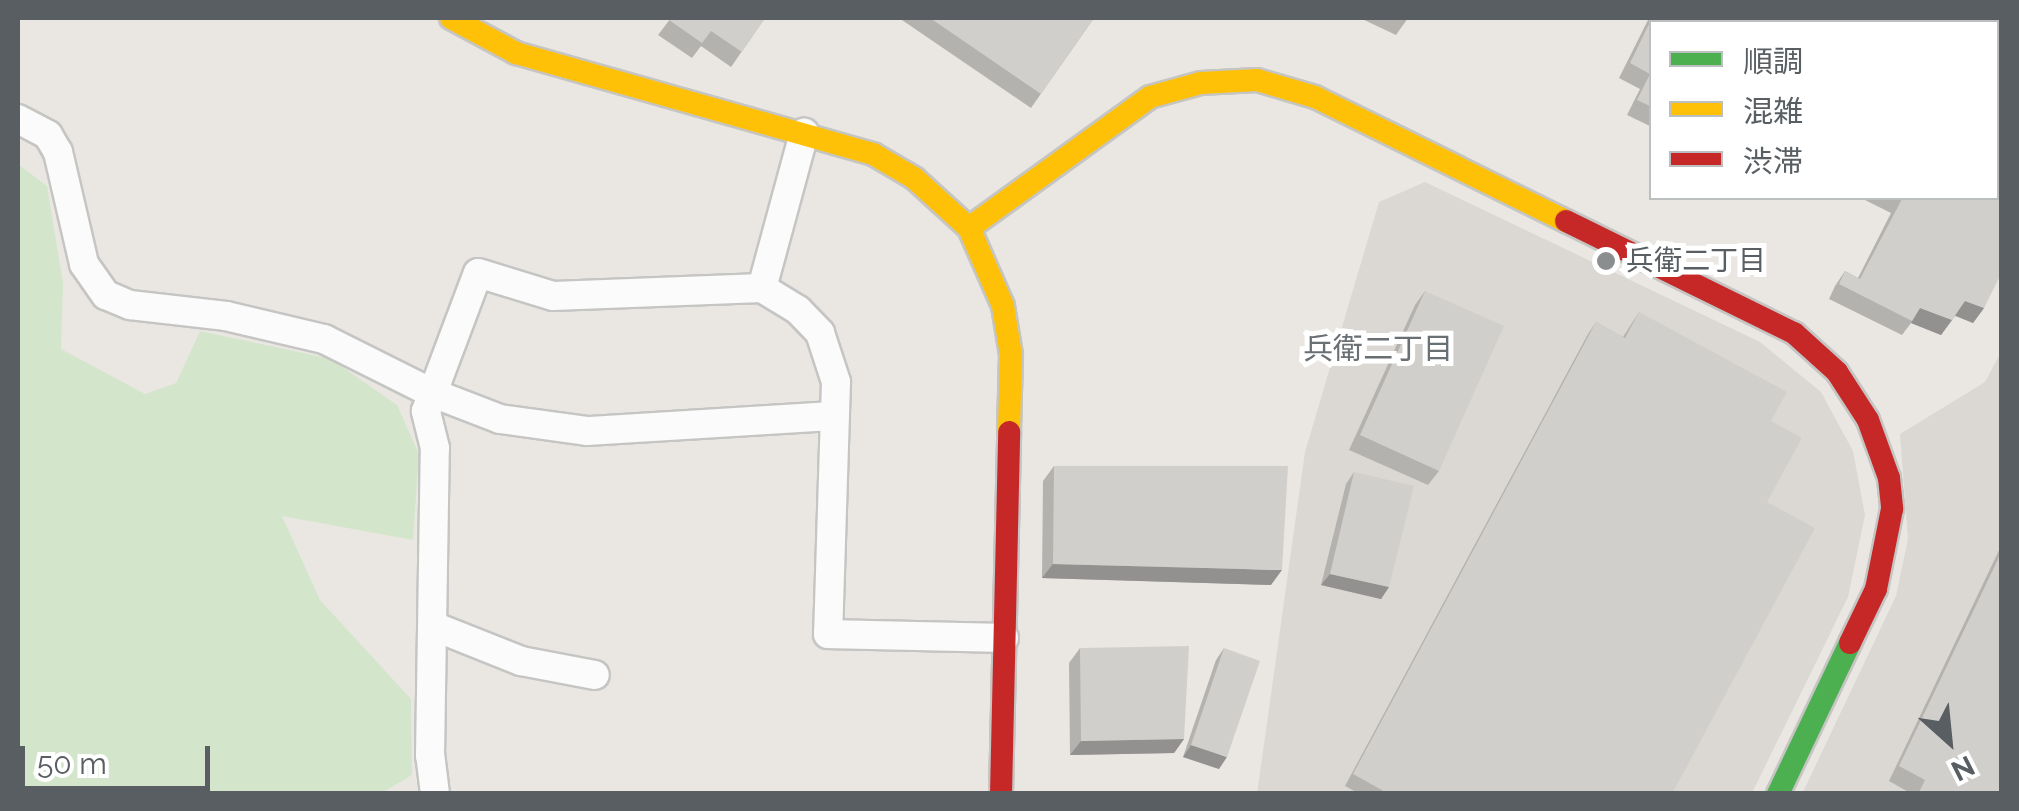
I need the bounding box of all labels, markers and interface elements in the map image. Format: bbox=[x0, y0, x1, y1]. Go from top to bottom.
legend bbox=[1649, 20, 1999, 200]
text: 順調 bbox=[1743, 44, 1803, 79]
text: 混雑 bbox=[1743, 94, 1803, 129]
text: 渋滞 bbox=[1743, 144, 1803, 179]
place label: 兵衛二丁目 bbox=[1626, 244, 1766, 278]
marker: 兵衛二丁目 bbox=[1595, 250, 1617, 272]
district label: 兵衛二丁目 bbox=[1303, 331, 1453, 367]
north arrow bbox=[1899, 691, 1999, 791]
scale bar bbox=[25, 726, 215, 788]
text: 50 m bbox=[37, 746, 107, 781]
text: N bbox=[1946, 749, 1980, 788]

